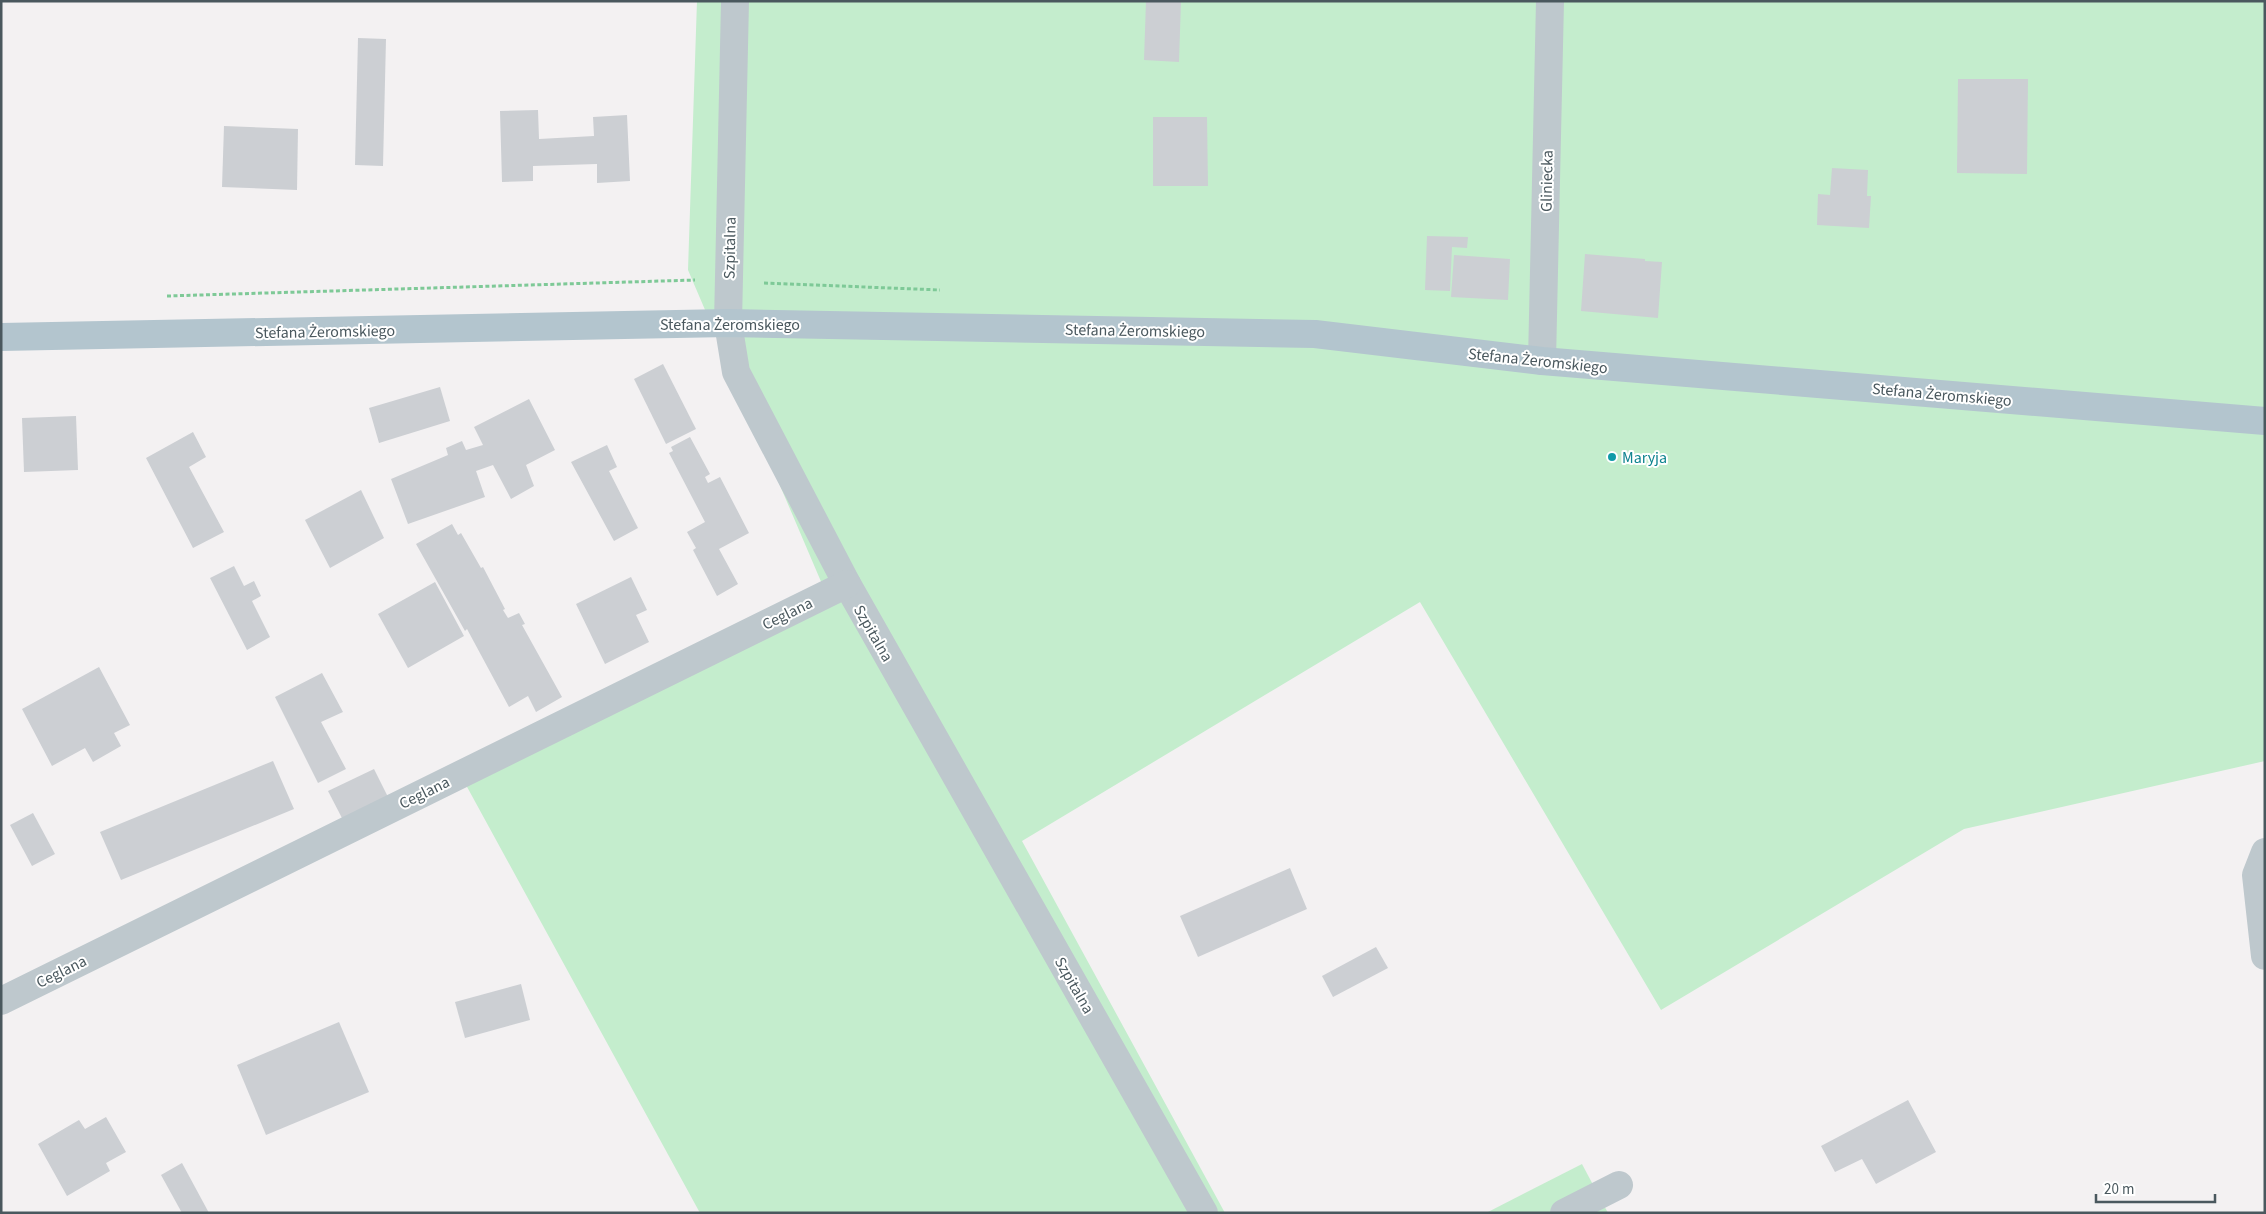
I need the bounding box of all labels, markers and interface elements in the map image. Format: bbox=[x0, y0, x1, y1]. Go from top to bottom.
street label: Gliniecka bbox=[1535, 150, 1559, 212]
street label: Szpitalna bbox=[718, 217, 742, 279]
street label: Stefana Żeromskiego bbox=[660, 314, 800, 336]
street label: Stefana Żeromskiego bbox=[1065, 319, 1205, 343]
street label: Stefana Żeromskiego bbox=[255, 320, 395, 344]
street label: Stefana Żeromskiego bbox=[1467, 343, 1609, 379]
street label: Stefana Żeromskiego bbox=[1871, 378, 2013, 412]
place label: Maryja bbox=[1622, 447, 1667, 469]
marker: Maryja bbox=[1606, 451, 1618, 463]
street label: Ceglana bbox=[758, 592, 816, 636]
street label: Szpitalna bbox=[848, 601, 898, 666]
street label: Ceglana bbox=[395, 771, 453, 815]
street label: Ceglana bbox=[32, 950, 90, 994]
street label: Szpitalna bbox=[1049, 953, 1099, 1018]
scale bar bbox=[2096, 1172, 2215, 1204]
text: 20 m bbox=[2104, 1179, 2134, 1200]

